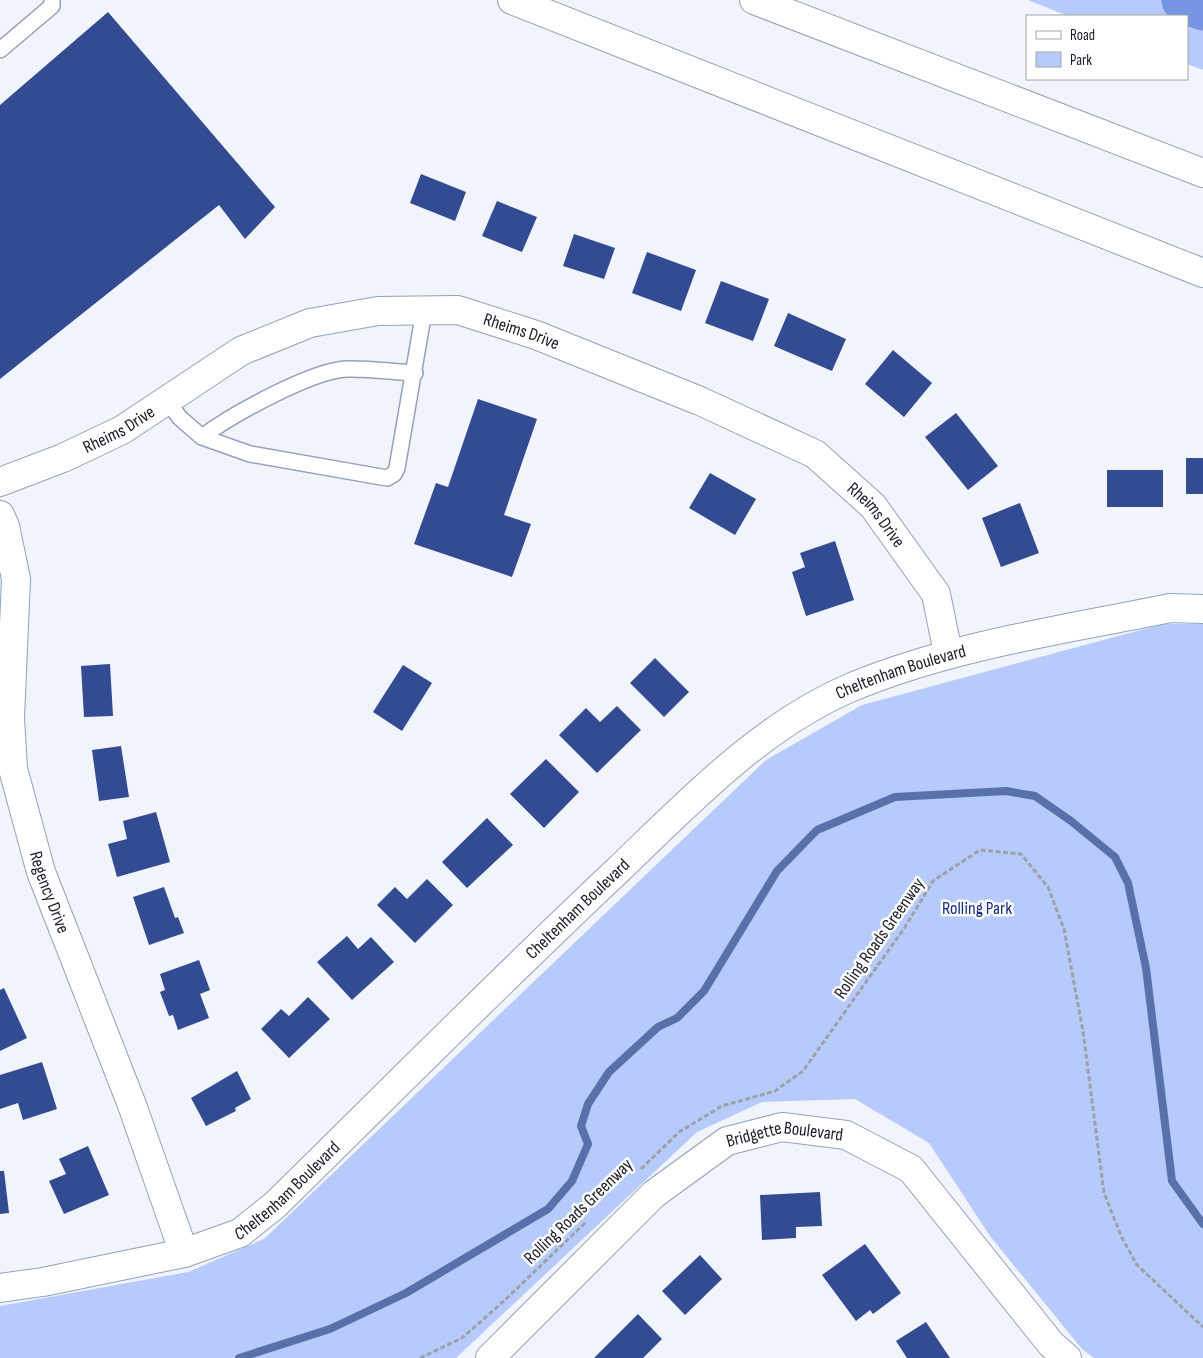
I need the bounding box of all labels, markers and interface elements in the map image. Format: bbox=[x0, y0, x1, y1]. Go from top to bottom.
legend bbox=[1026, 15, 1188, 80]
text: Road bbox=[1070, 26, 1095, 45]
text: Park bbox=[1070, 51, 1092, 70]
street label: Rheims Drive bbox=[481, 309, 562, 354]
street label: Rheims Drive bbox=[80, 401, 159, 458]
street label: Rheims Drive bbox=[843, 478, 909, 552]
street label: Cheltenham Boulevard bbox=[832, 641, 968, 704]
street label: Regency Drive bbox=[25, 849, 74, 936]
street label: Cheltenham Boulevard bbox=[521, 855, 634, 964]
street label: Rolling Roads Greenway bbox=[830, 874, 929, 1003]
park label: Rolling Park bbox=[942, 898, 1012, 919]
street label: Bridgette Boulevard bbox=[724, 1117, 844, 1152]
street label: Cheltenham Boulevard bbox=[232, 1137, 344, 1245]
street label: Rolling Roads Greenway bbox=[520, 1154, 637, 1268]

